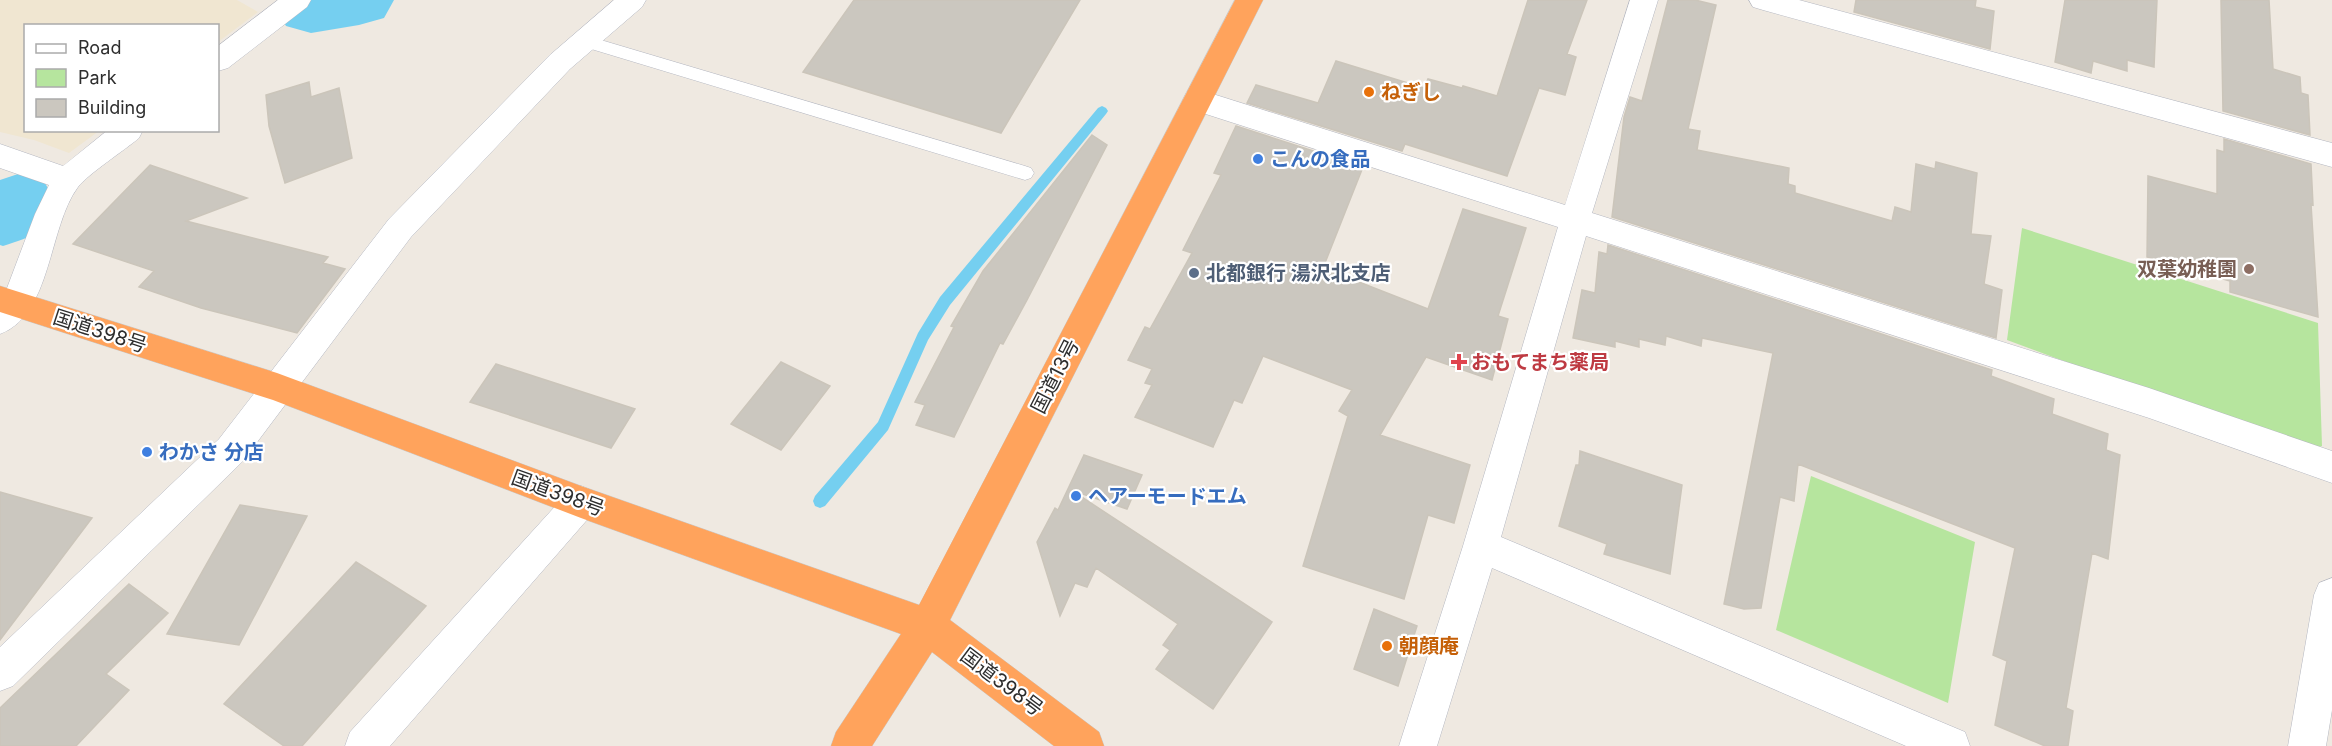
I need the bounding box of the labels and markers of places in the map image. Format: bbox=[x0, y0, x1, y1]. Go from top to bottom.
place label: ねぎし bbox=[1381, 80, 1441, 104]
marker: ねぎし bbox=[1362, 85, 1376, 99]
place label: こんの食品 bbox=[1270, 147, 1370, 171]
marker: こんの食品 bbox=[1251, 152, 1265, 166]
place label: 双葉幼稚園 bbox=[2137, 257, 2237, 281]
place label: 北都銀行 湯沢北支店 bbox=[1206, 261, 1391, 285]
marker: 双葉幼稚園 bbox=[2242, 262, 2256, 276]
marker: 北都銀行 湯沢北支店 bbox=[1187, 266, 1201, 280]
place label: おもてまち薬局 bbox=[1471, 350, 1609, 374]
marker: おもてまち薬局 bbox=[1452, 355, 1466, 369]
place label: わかさ 分店 bbox=[159, 440, 264, 464]
marker: わかさ 分店 bbox=[140, 445, 154, 459]
place label: ヘアーモードエム bbox=[1088, 484, 1247, 508]
marker: ヘアーモードエム bbox=[1069, 489, 1083, 503]
place label: 朝顔庵 bbox=[1399, 634, 1459, 658]
marker: 朝顔庵 bbox=[1380, 639, 1394, 653]

